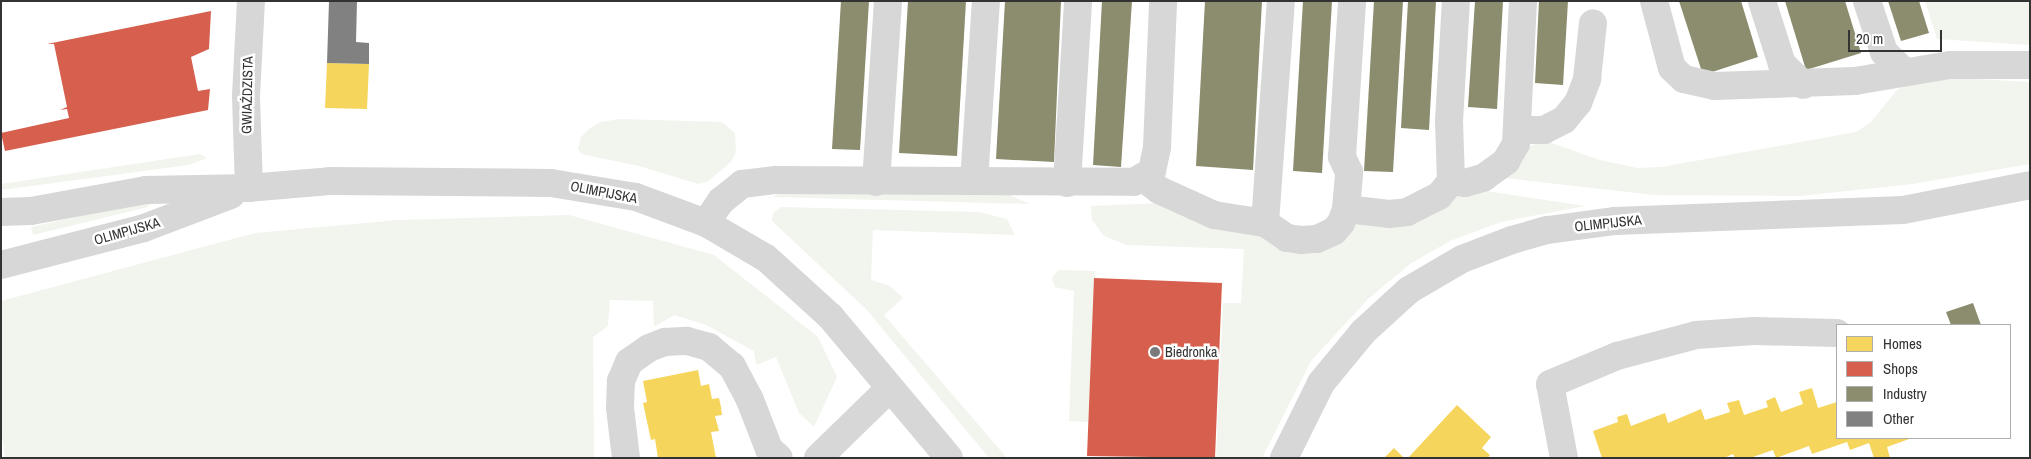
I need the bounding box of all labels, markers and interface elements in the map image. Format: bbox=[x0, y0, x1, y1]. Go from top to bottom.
scale bar bbox=[1851, 20, 1945, 52]
text: 20 m bbox=[1856, 28, 1883, 49]
street label: GWIAŹDZISTA bbox=[238, 56, 256, 134]
street label: OLIMPIJSKA bbox=[569, 177, 639, 207]
street label: OLIMPIJSKA bbox=[1573, 211, 1643, 235]
street label: OLIMPIJSKA bbox=[92, 214, 162, 248]
legend bbox=[1836, 324, 2011, 439]
text: Homes bbox=[1883, 333, 1922, 354]
place label: Biedronka bbox=[1165, 344, 1217, 360]
marker: Biedronka bbox=[1149, 346, 1161, 358]
text: Shops bbox=[1883, 358, 1918, 379]
text: Industry bbox=[1883, 383, 1927, 404]
text: Other bbox=[1883, 408, 1914, 429]

